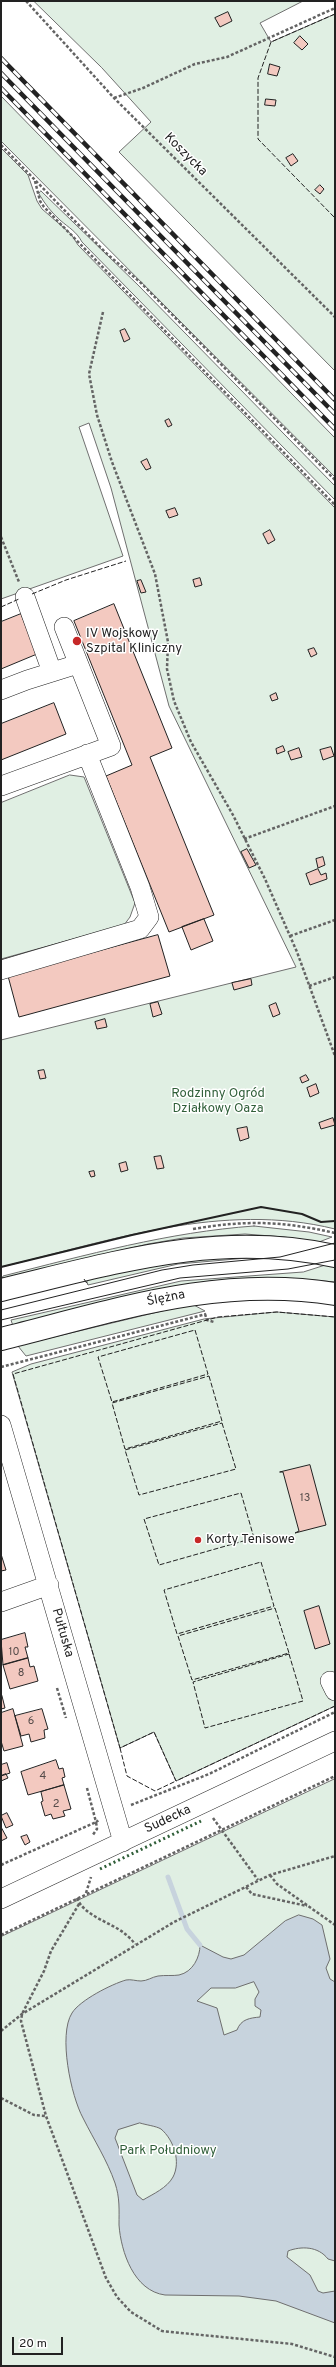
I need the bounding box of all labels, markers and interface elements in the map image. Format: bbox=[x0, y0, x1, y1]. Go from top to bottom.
street label: Koszycka bbox=[160, 130, 210, 180]
place label: IV Wojskowy Szpital Kliniczny bbox=[86, 626, 182, 657]
marker: IV Wojskowy Szpital Kliniczny bbox=[71, 635, 83, 647]
park label: Rodzinny Ogród Działkowy Oaza bbox=[171, 1086, 265, 1117]
street label: Ślężna bbox=[145, 1288, 187, 1310]
house number: 13 bbox=[300, 1492, 310, 1506]
place label: Korty Tenisowe bbox=[206, 1532, 295, 1548]
marker: Korty Tenisowe bbox=[193, 1535, 203, 1545]
street label: Pułtuska bbox=[48, 1607, 76, 1659]
house number: 10 bbox=[8, 1646, 20, 1660]
house number: 8 bbox=[18, 1667, 24, 1681]
house number: 6 bbox=[28, 1715, 34, 1729]
house number: 4 bbox=[40, 1770, 46, 1784]
house number: 2 bbox=[53, 1798, 59, 1812]
street label: Sudecka bbox=[142, 1802, 194, 1838]
park label: Park Południowy bbox=[119, 2143, 217, 2159]
scale bar bbox=[14, 2329, 65, 2355]
text: 20 m bbox=[19, 2336, 47, 2352]

